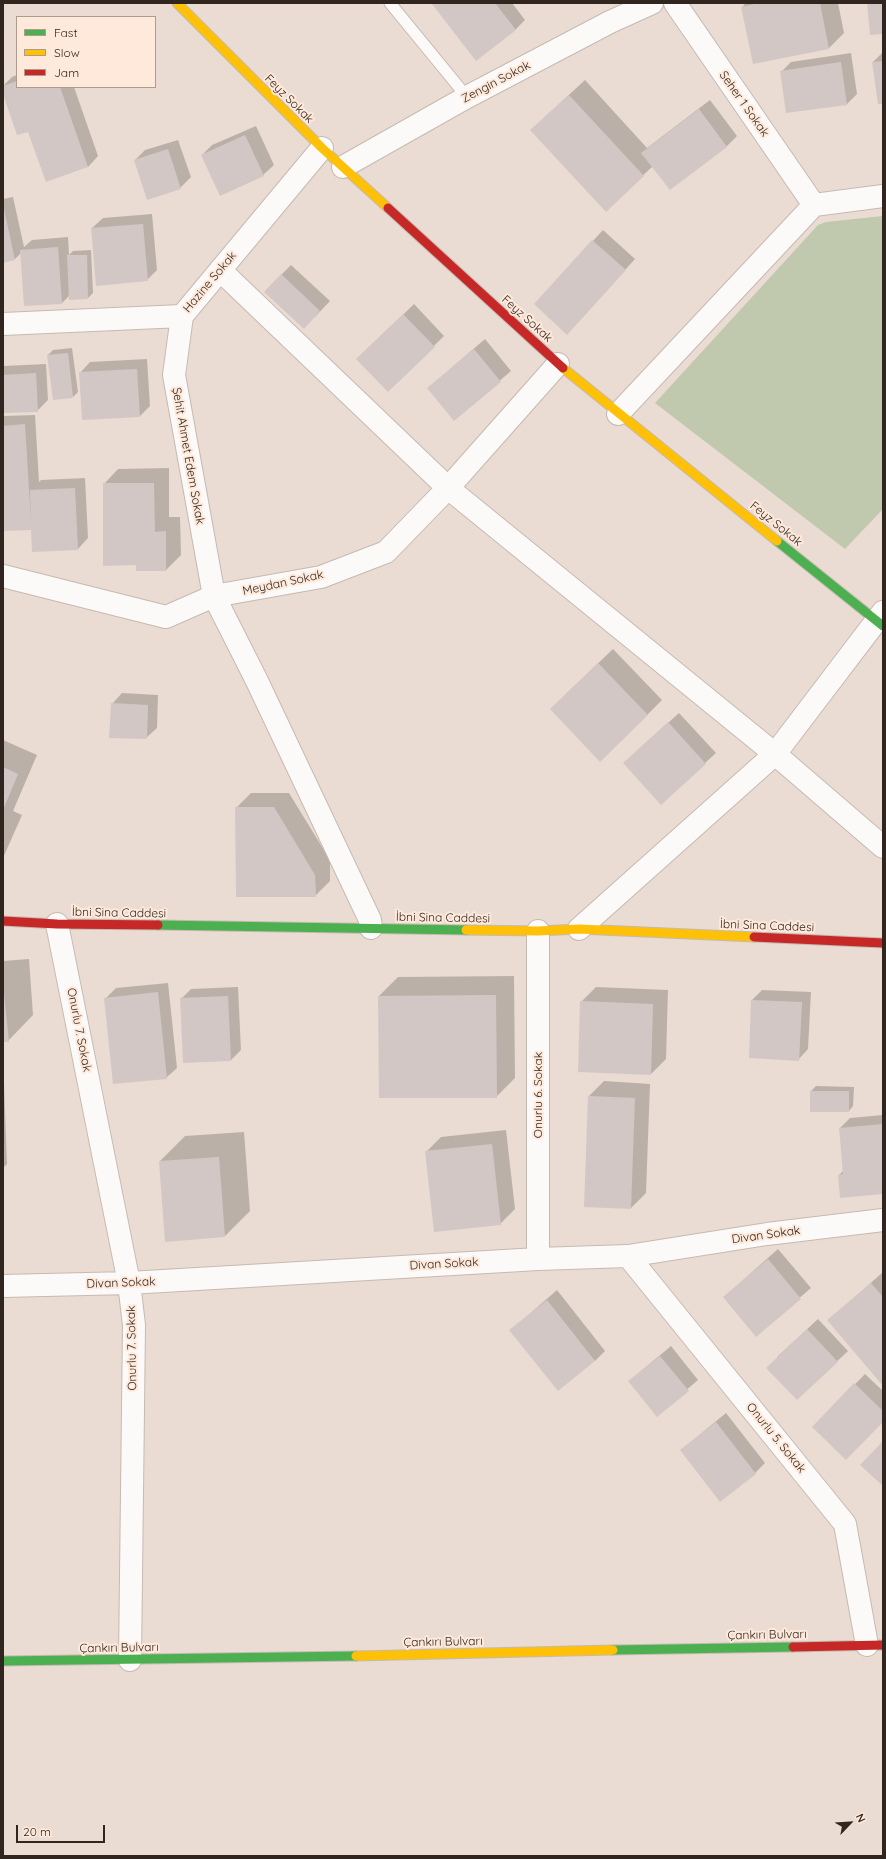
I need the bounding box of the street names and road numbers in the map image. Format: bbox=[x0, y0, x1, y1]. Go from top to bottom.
street label: Zengin Sokak bbox=[459, 58, 533, 106]
street label: Seher 1 Sokak bbox=[716, 68, 772, 140]
street label: Feyz Sokak bbox=[262, 72, 316, 126]
street label: Hazine Sokak bbox=[180, 249, 240, 315]
street label: Feyz Sokak bbox=[499, 292, 555, 346]
street label: Şehit Ahmet Edem Sokak bbox=[169, 386, 207, 526]
street label: Feyz Sokak bbox=[747, 499, 805, 549]
street label: Meydan Sokak bbox=[241, 567, 325, 599]
street label: İbni Sina Caddesi bbox=[72, 905, 166, 921]
street label: İbni Sina Caddesi bbox=[396, 910, 490, 926]
street label: İbni Sina Caddesi bbox=[720, 917, 814, 935]
street label: Onurlu 7. Sokak bbox=[64, 987, 94, 1073]
street label: Onurlu 6. Sokak bbox=[531, 1052, 545, 1138]
street label: Divan Sokak bbox=[731, 1223, 801, 1247]
street label: Divan Sokak bbox=[409, 1255, 479, 1273]
street label: Divan Sokak bbox=[86, 1275, 156, 1291]
street label: Onurlu 7. Sokak bbox=[124, 1305, 140, 1391]
street label: Onurlu 5. Sokak bbox=[743, 1400, 809, 1476]
street label: Çankırı Bulvarı bbox=[727, 1627, 807, 1643]
street label: Çankırı Bulvarı bbox=[403, 1634, 483, 1650]
street label: Çankırı Bulvarı bbox=[79, 1640, 159, 1656]

